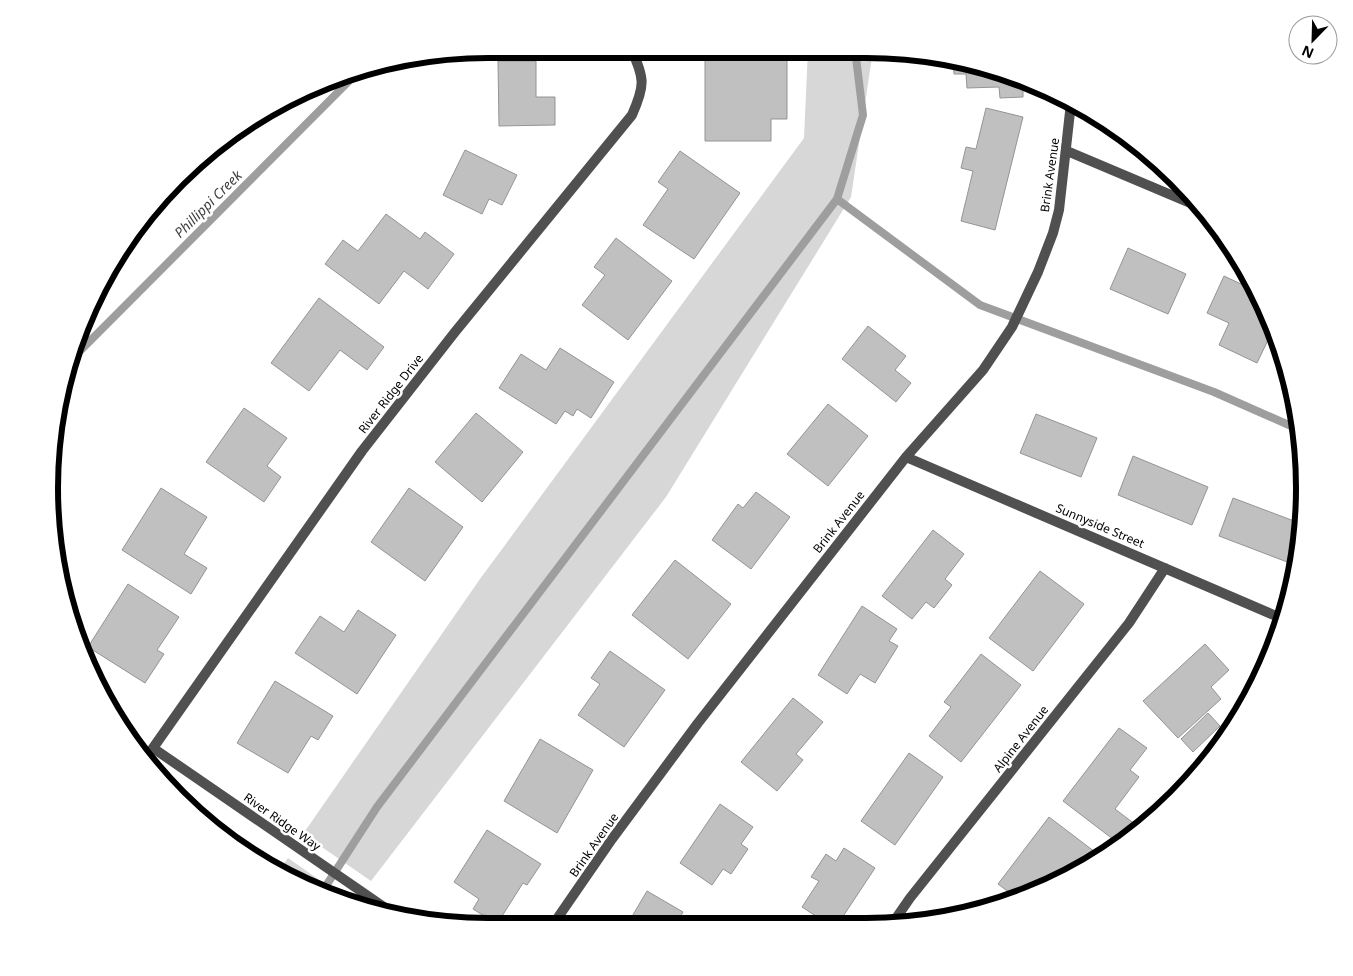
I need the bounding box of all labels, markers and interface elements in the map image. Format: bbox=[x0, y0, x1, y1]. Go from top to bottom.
north arrow bbox=[1288, 15, 1338, 65]
text: N bbox=[1299, 41, 1317, 63]
street label: Brink Avenue bbox=[1036, 136, 1063, 213]
water label: Phillippi Creek bbox=[170, 165, 246, 242]
street label: River Ridge Drive bbox=[354, 350, 427, 437]
street label: Brink Avenue bbox=[809, 487, 869, 556]
street label: Sunnyside Street bbox=[1053, 499, 1148, 552]
street label: Alpine Avenue bbox=[989, 701, 1052, 776]
street label: River Ridge Way bbox=[240, 789, 325, 855]
street label: Brink Avenue bbox=[565, 809, 622, 880]

